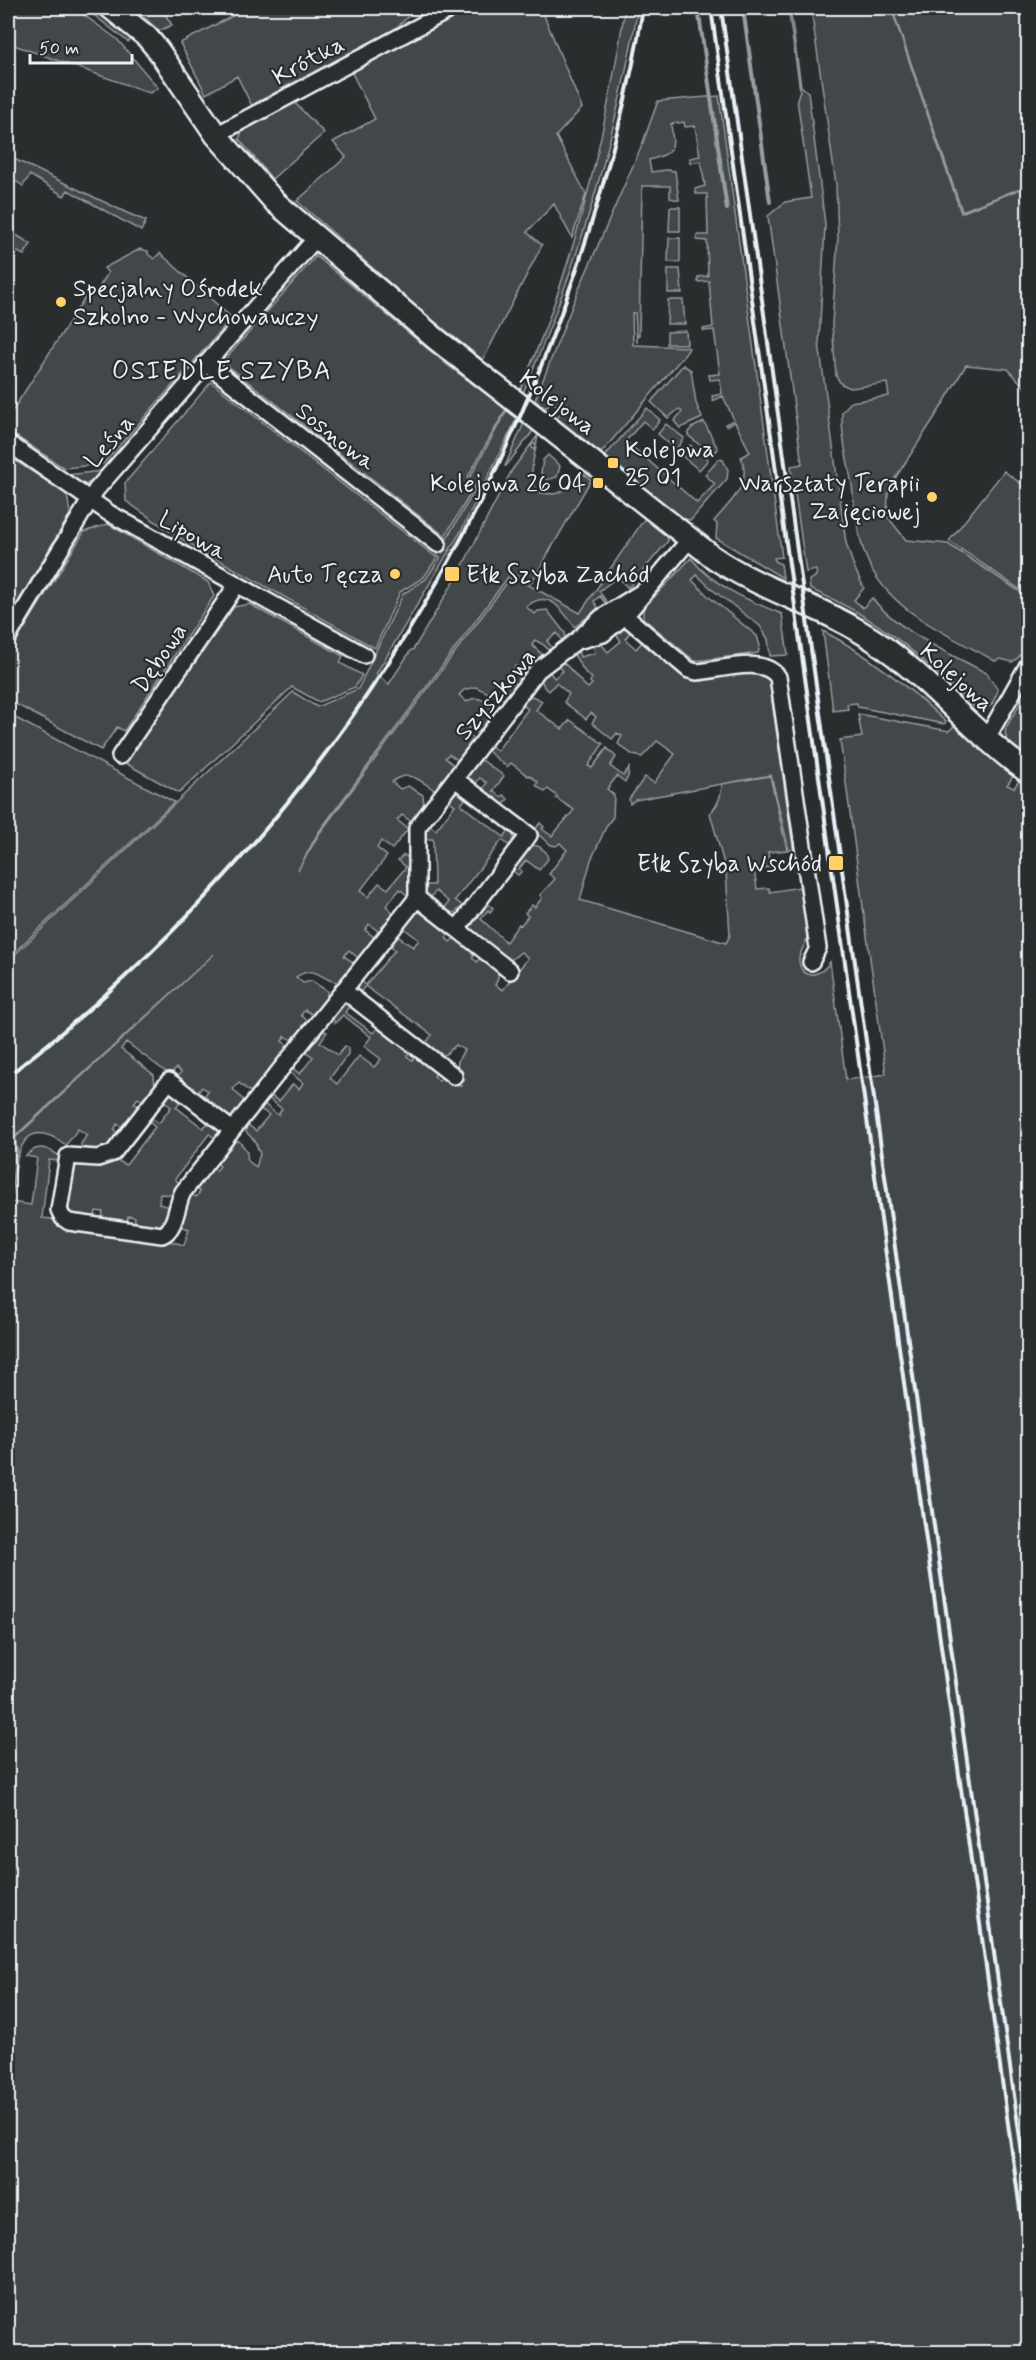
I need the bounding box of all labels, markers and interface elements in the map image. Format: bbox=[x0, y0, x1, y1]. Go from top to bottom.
scale bar bbox=[30, 27, 132, 65]
street label: Krótka bbox=[267, 30, 350, 93]
text: 50 m bbox=[39, 37, 79, 61]
place label: Specjalny Ośrodek Szkolno - Wychowawczy bbox=[73, 274, 318, 333]
marker: Specjalny Ośrodek Szkolno - Wychowawczy bbox=[54, 295, 68, 309]
district label: OSIEDLE SZYBA bbox=[112, 355, 332, 389]
street label: Kolejowa bbox=[512, 363, 602, 443]
street label: Sosnowa bbox=[289, 396, 382, 479]
street label: Leśna bbox=[78, 409, 142, 475]
place label: Kolejowa 25 01 bbox=[625, 435, 715, 494]
marker: Kolejowa 25 01 bbox=[606, 456, 620, 470]
place label: Kolejowa 26 04 bbox=[430, 469, 586, 500]
place label: Warsztaty Terapii Zajęciowej bbox=[739, 469, 920, 528]
marker: Kolejowa 26 04 bbox=[591, 476, 605, 490]
marker: Warsztaty Terapii Zajęciowej bbox=[925, 490, 939, 504]
street label: Lipowa bbox=[153, 504, 232, 568]
place label: Auto Tęcza bbox=[267, 560, 383, 591]
place label: Ełk Szyba Zachód bbox=[466, 560, 649, 591]
marker: Ełk Szyba Zachód bbox=[443, 565, 461, 583]
marker: Auto Tęcza bbox=[388, 567, 402, 581]
street label: Dębowa bbox=[126, 618, 195, 700]
street label: Kolejowa bbox=[912, 637, 1000, 720]
street label: Szyszkowa bbox=[449, 643, 544, 747]
place label: Ełk Szyba Wschód bbox=[637, 849, 822, 880]
marker: Ełk Szyba Wschód bbox=[827, 854, 845, 872]

